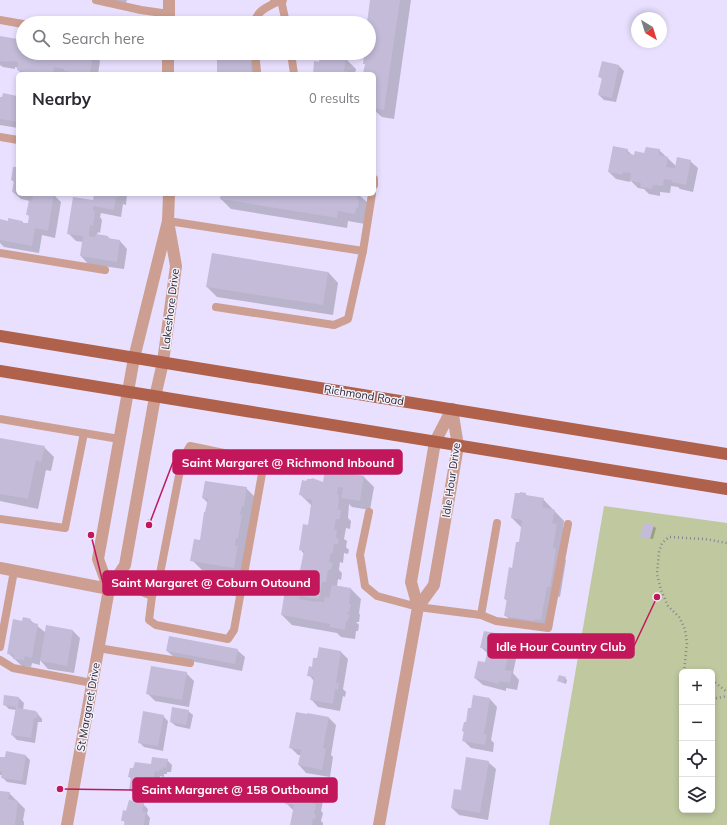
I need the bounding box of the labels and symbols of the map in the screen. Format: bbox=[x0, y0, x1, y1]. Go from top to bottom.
north arrow bbox=[631, 12, 667, 48]
street label: Lakeshore Drive bbox=[158, 268, 182, 350]
street label: Richmond Road bbox=[323, 382, 405, 408]
street label: Idle Hour Drive bbox=[439, 442, 463, 518]
callout: Saint Margaret @ Richmond Inbound bbox=[173, 450, 402, 474]
text: Saint Margaret @ Richmond Inbound bbox=[182, 455, 394, 470]
callout: Saint Margaret @ Coburn Outound bbox=[103, 571, 319, 595]
text: Saint Margaret @ Coburn Outound bbox=[111, 575, 311, 590]
callout: Idle Hour Country Club bbox=[488, 634, 634, 658]
text: Idle Hour Country Club bbox=[496, 639, 626, 654]
street label: St Margaret Drive bbox=[73, 661, 103, 753]
callout: Saint Margaret @ 158 Outbound bbox=[133, 778, 337, 802]
text: Saint Margaret @ 158 Outbound bbox=[141, 782, 329, 797]

